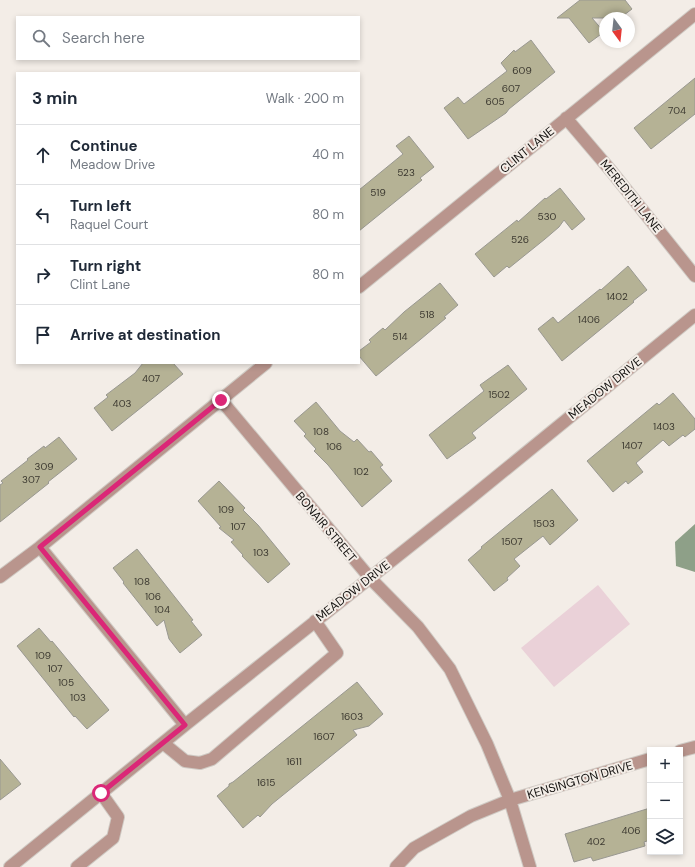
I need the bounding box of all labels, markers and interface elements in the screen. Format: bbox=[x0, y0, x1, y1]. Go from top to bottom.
north arrow bbox=[599, 12, 635, 48]
search box bbox=[16, 16, 360, 60]
icon: search bbox=[30, 27, 52, 49]
text: Search here bbox=[62, 28, 145, 48]
house number: 609 bbox=[512, 64, 532, 77]
house number: 607 bbox=[502, 82, 520, 95]
text: 3 min bbox=[32, 87, 77, 109]
text: Walk · 200 m bbox=[266, 90, 344, 107]
house number: 605 bbox=[485, 95, 505, 108]
house number: 704 bbox=[668, 104, 686, 117]
street label: CLINT LANE bbox=[497, 123, 558, 177]
text: Continue bbox=[70, 136, 138, 156]
icon: ahead bbox=[32, 144, 54, 166]
text: 40 m bbox=[312, 146, 344, 163]
text: Meadow Drive bbox=[70, 156, 155, 173]
street label: MEREDITH LANE bbox=[597, 156, 665, 236]
house number: 523 bbox=[397, 166, 415, 179]
house number: 519 bbox=[370, 186, 386, 199]
text: Turn left bbox=[70, 196, 131, 216]
icon: left bbox=[32, 204, 54, 226]
text: 80 m bbox=[312, 206, 344, 223]
house number: 530 bbox=[538, 210, 557, 223]
text: Raquel Court bbox=[70, 216, 148, 233]
house number: 526 bbox=[511, 233, 529, 246]
text: Turn right bbox=[70, 256, 141, 276]
icon: right bbox=[32, 264, 54, 286]
text: 80 m bbox=[312, 266, 344, 283]
text: Clint Lane bbox=[70, 276, 130, 293]
house number: 1402 bbox=[606, 290, 628, 303]
house number: 518 bbox=[419, 308, 435, 321]
house number: 1406 bbox=[578, 313, 600, 326]
icon: arrive bbox=[32, 324, 54, 346]
text: Arrive at destination bbox=[70, 325, 221, 345]
house number: 514 bbox=[392, 330, 408, 343]
street label: MEADOW DRIVE bbox=[565, 353, 645, 423]
house number: 407 bbox=[142, 372, 160, 385]
house number: 1502 bbox=[488, 388, 510, 401]
route end bbox=[212, 391, 230, 409]
house number: 403 bbox=[113, 397, 131, 410]
house number: 1403 bbox=[653, 420, 675, 433]
house number: 108 bbox=[313, 425, 329, 438]
house number: 1407 bbox=[621, 439, 643, 452]
house number: 106 bbox=[326, 440, 342, 453]
house number: 309 bbox=[34, 460, 54, 473]
house number: 102 bbox=[353, 465, 369, 478]
house number: 307 bbox=[22, 473, 40, 486]
street label: BONAIR STREET bbox=[292, 489, 360, 566]
house number: 109 bbox=[218, 503, 234, 516]
house number: 1503 bbox=[533, 517, 555, 530]
house number: 107 bbox=[230, 520, 246, 533]
house number: 1507 bbox=[501, 535, 523, 548]
house number: 103 bbox=[253, 546, 269, 559]
street label: MEADOW DRIVE bbox=[313, 557, 394, 625]
house number: 108 bbox=[134, 575, 150, 588]
house number: 106 bbox=[145, 590, 161, 603]
house number: 104 bbox=[154, 603, 170, 616]
house number: 109 bbox=[35, 649, 51, 662]
house number: 107 bbox=[47, 662, 63, 675]
house number: 105 bbox=[58, 676, 74, 689]
house number: 103 bbox=[70, 691, 86, 704]
house number: 1603 bbox=[341, 710, 363, 723]
house number: 1607 bbox=[313, 730, 335, 743]
map controls bbox=[647, 747, 683, 855]
button: + bbox=[647, 747, 683, 783]
house number: 1611 bbox=[286, 755, 302, 768]
street label: KENSINGTON DRIVE bbox=[525, 757, 635, 803]
house number: 1615 bbox=[257, 776, 275, 789]
button: − bbox=[647, 783, 683, 819]
route start bbox=[92, 784, 110, 802]
button: layers bbox=[647, 819, 683, 855]
house number: 406 bbox=[621, 824, 641, 837]
house number: 402 bbox=[587, 835, 606, 848]

